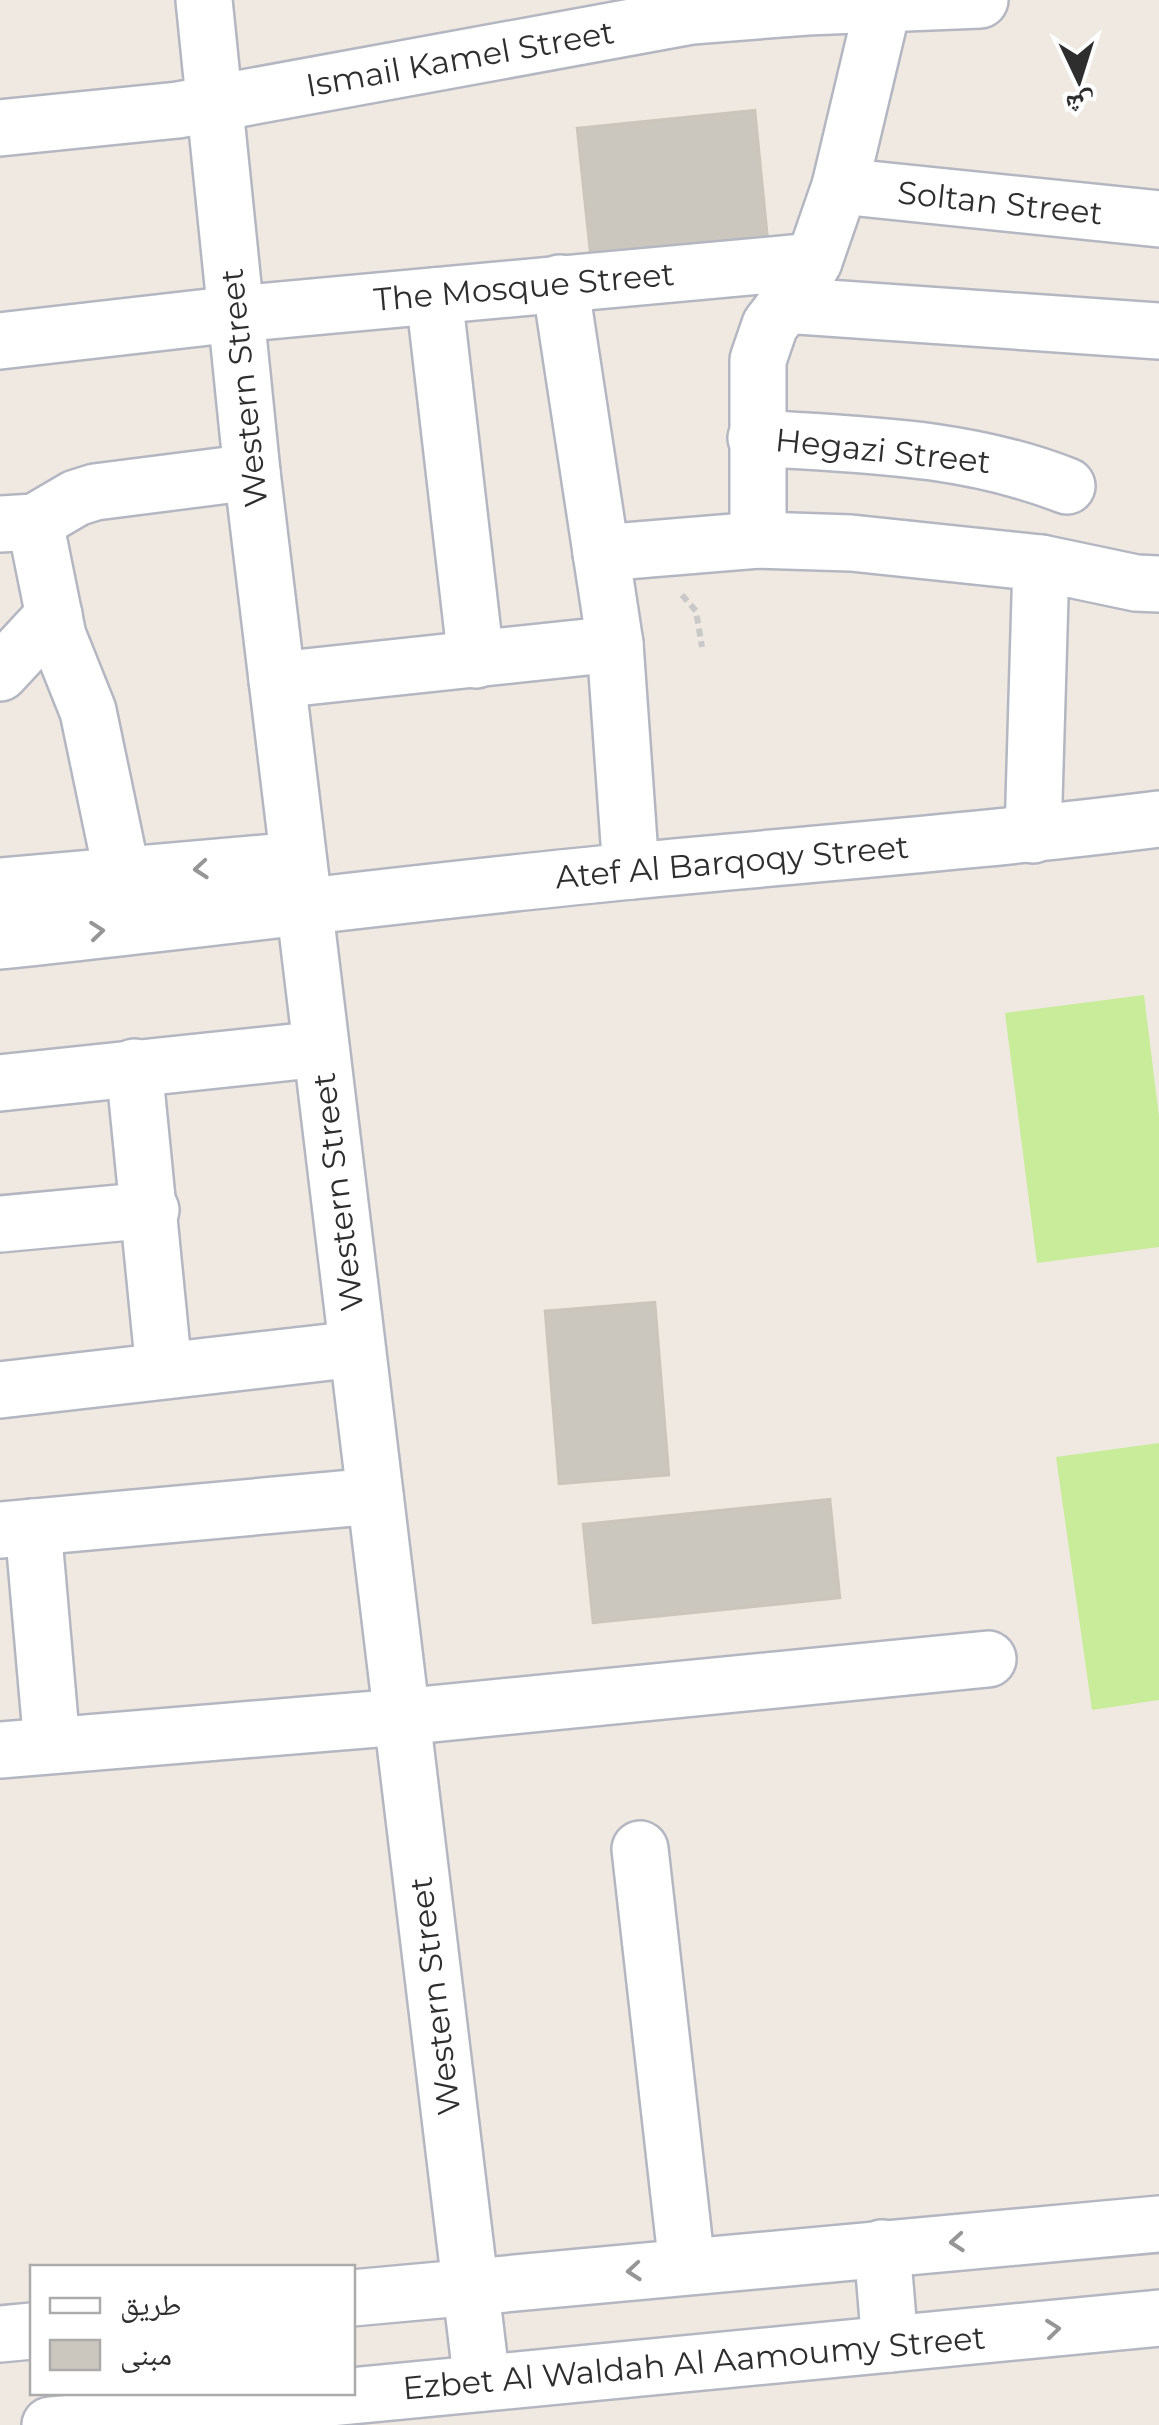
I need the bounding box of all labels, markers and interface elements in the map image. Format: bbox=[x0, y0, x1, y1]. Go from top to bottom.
street label: Ismail Kamel Street bbox=[303, 12, 617, 105]
north arrow bbox=[1029, 30, 1129, 130]
text: ش bbox=[1065, 87, 1097, 123]
street label: Soltan Street bbox=[896, 172, 1105, 233]
street label: The Mosque Street bbox=[372, 254, 676, 319]
street label: Western Street bbox=[212, 267, 275, 509]
street label: Hegazi Street bbox=[773, 420, 993, 481]
street label: Atef Al Barqoqy Street bbox=[553, 827, 910, 896]
one-way arrow bbox=[192, 857, 208, 879]
one-way arrow bbox=[89, 920, 105, 942]
street label: Western Street bbox=[304, 1071, 371, 1313]
street label: Western Street bbox=[401, 1875, 468, 2117]
one-way arrow bbox=[949, 2230, 965, 2252]
one-way arrow bbox=[625, 2259, 641, 2281]
legend bbox=[30, 2265, 355, 2395]
text: طريق bbox=[120, 2286, 181, 2323]
street label: Ezbet Al Waldah Al Aamoumy Street bbox=[401, 2318, 987, 2407]
one-way arrow bbox=[1046, 2318, 1062, 2340]
text: مبنى bbox=[120, 2336, 172, 2373]

